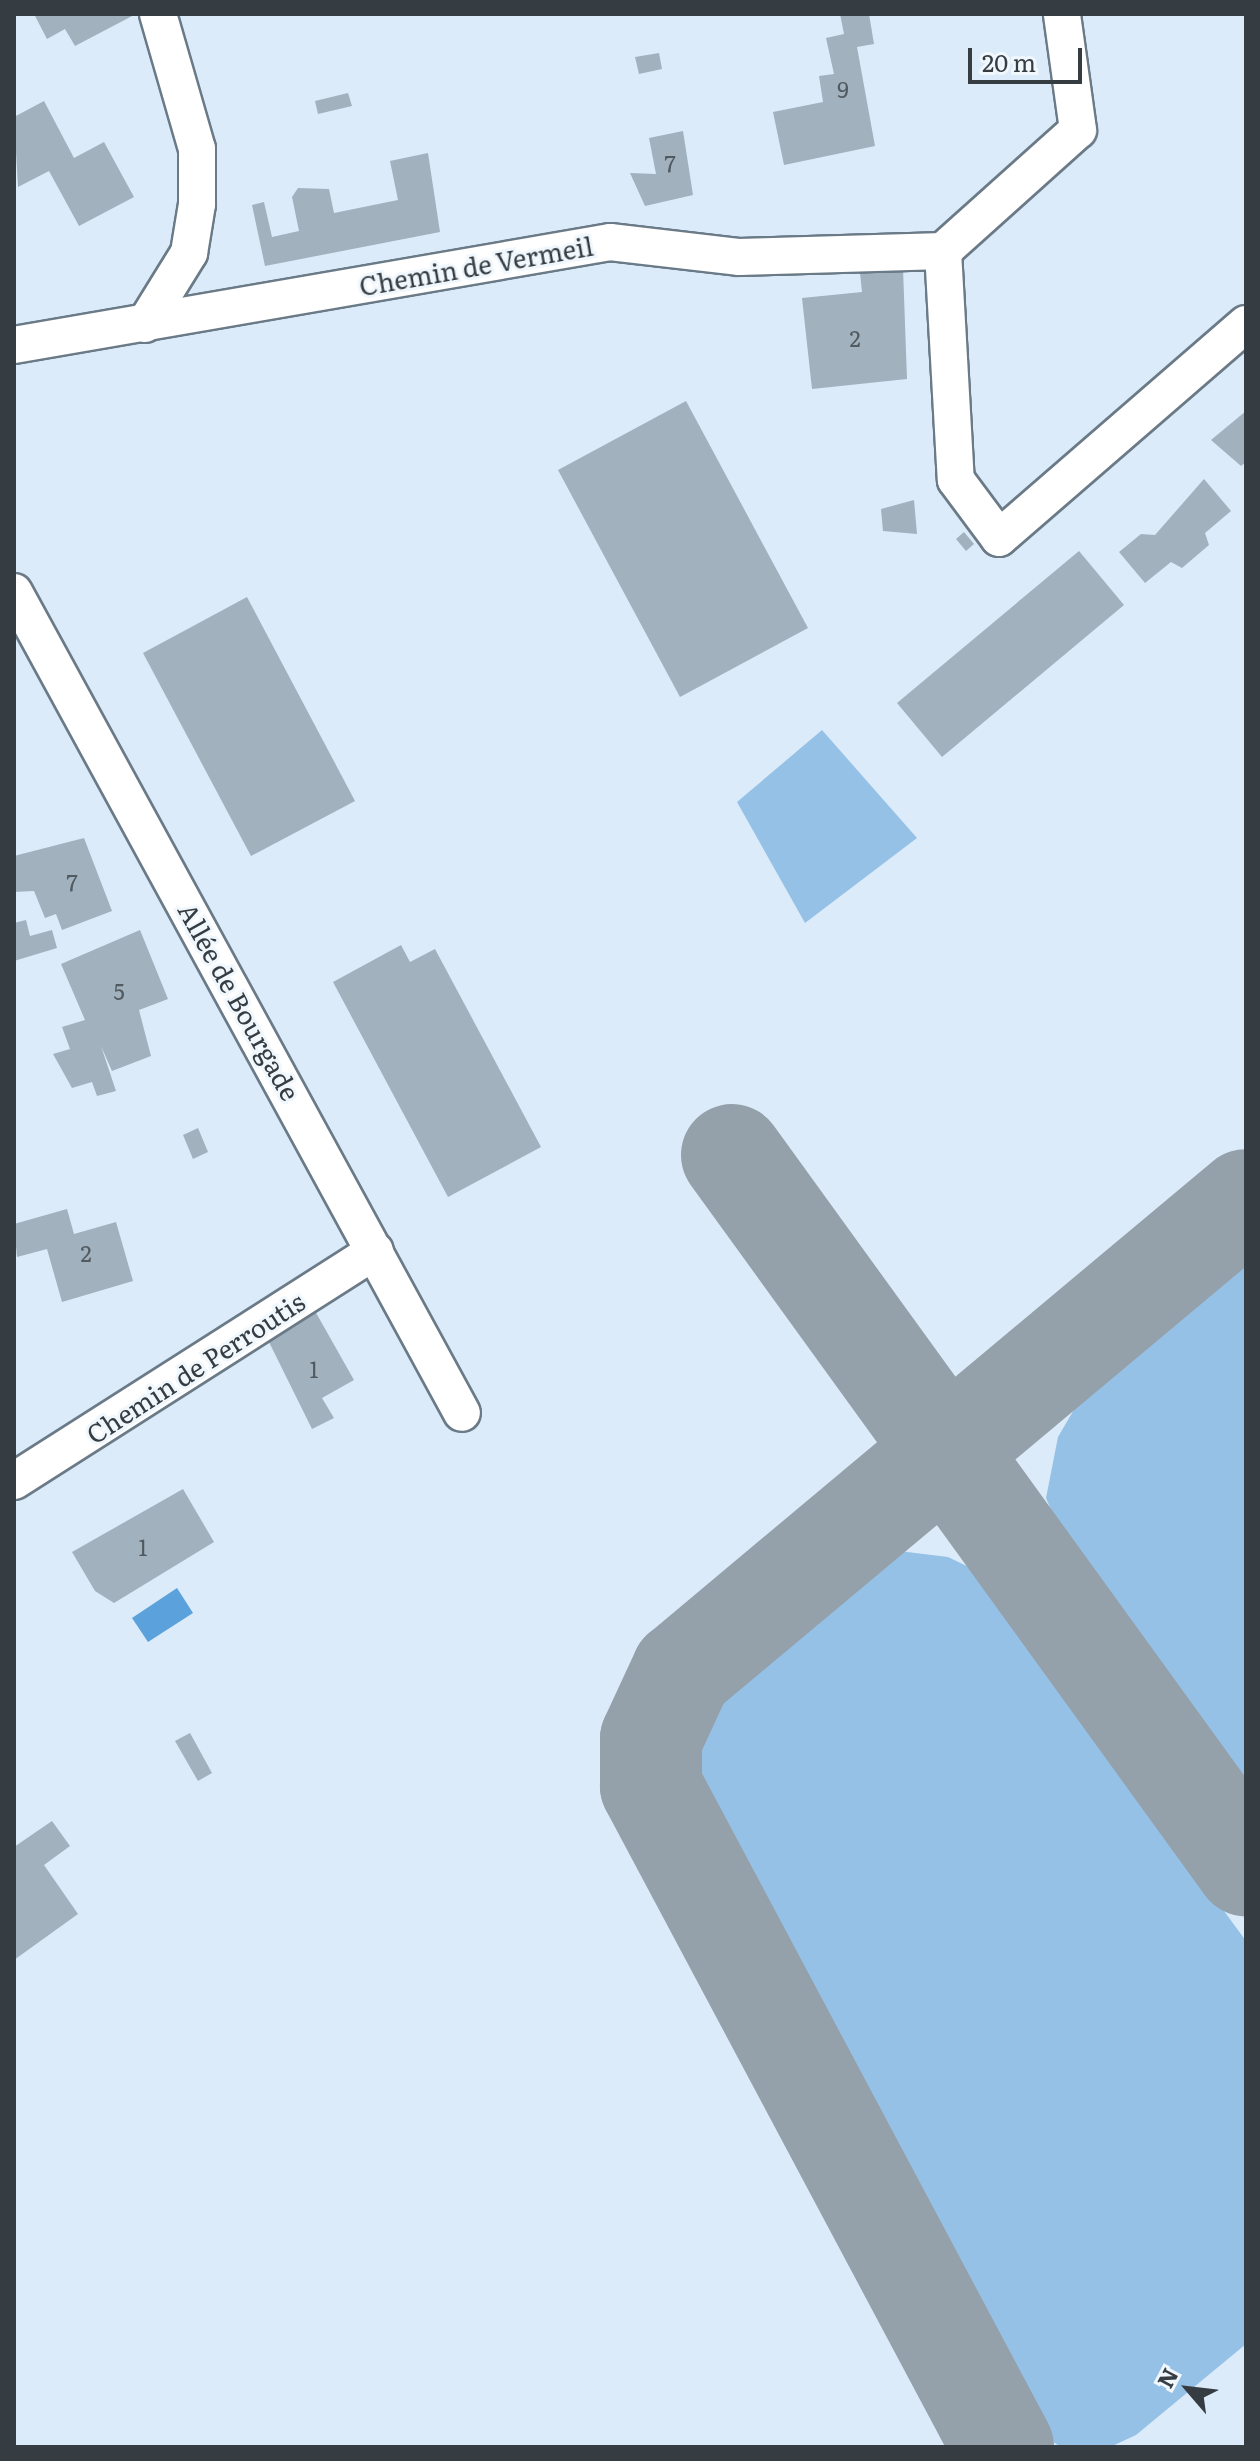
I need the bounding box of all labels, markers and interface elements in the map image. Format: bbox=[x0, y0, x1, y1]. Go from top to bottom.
scale bar bbox=[972, 32, 1086, 82]
text: 20 m bbox=[982, 44, 1036, 79]
house number: 9 bbox=[837, 76, 849, 102]
house number: 7 bbox=[664, 150, 676, 176]
street label: Chemin de Vermeil bbox=[357, 229, 595, 301]
house number: 2 bbox=[849, 325, 861, 351]
house number: 7 bbox=[66, 869, 78, 895]
street label: Allée de Bourgade bbox=[173, 897, 307, 1105]
house number: 5 bbox=[113, 978, 125, 1004]
house number: 2 bbox=[80, 1240, 92, 1266]
street label: Chemin de Perroutis bbox=[80, 1285, 310, 1449]
house number: 1 bbox=[310, 1356, 318, 1382]
house number: 1 bbox=[139, 1534, 147, 1560]
north arrow bbox=[1148, 2349, 1228, 2429]
text: N bbox=[1147, 2362, 1185, 2393]

